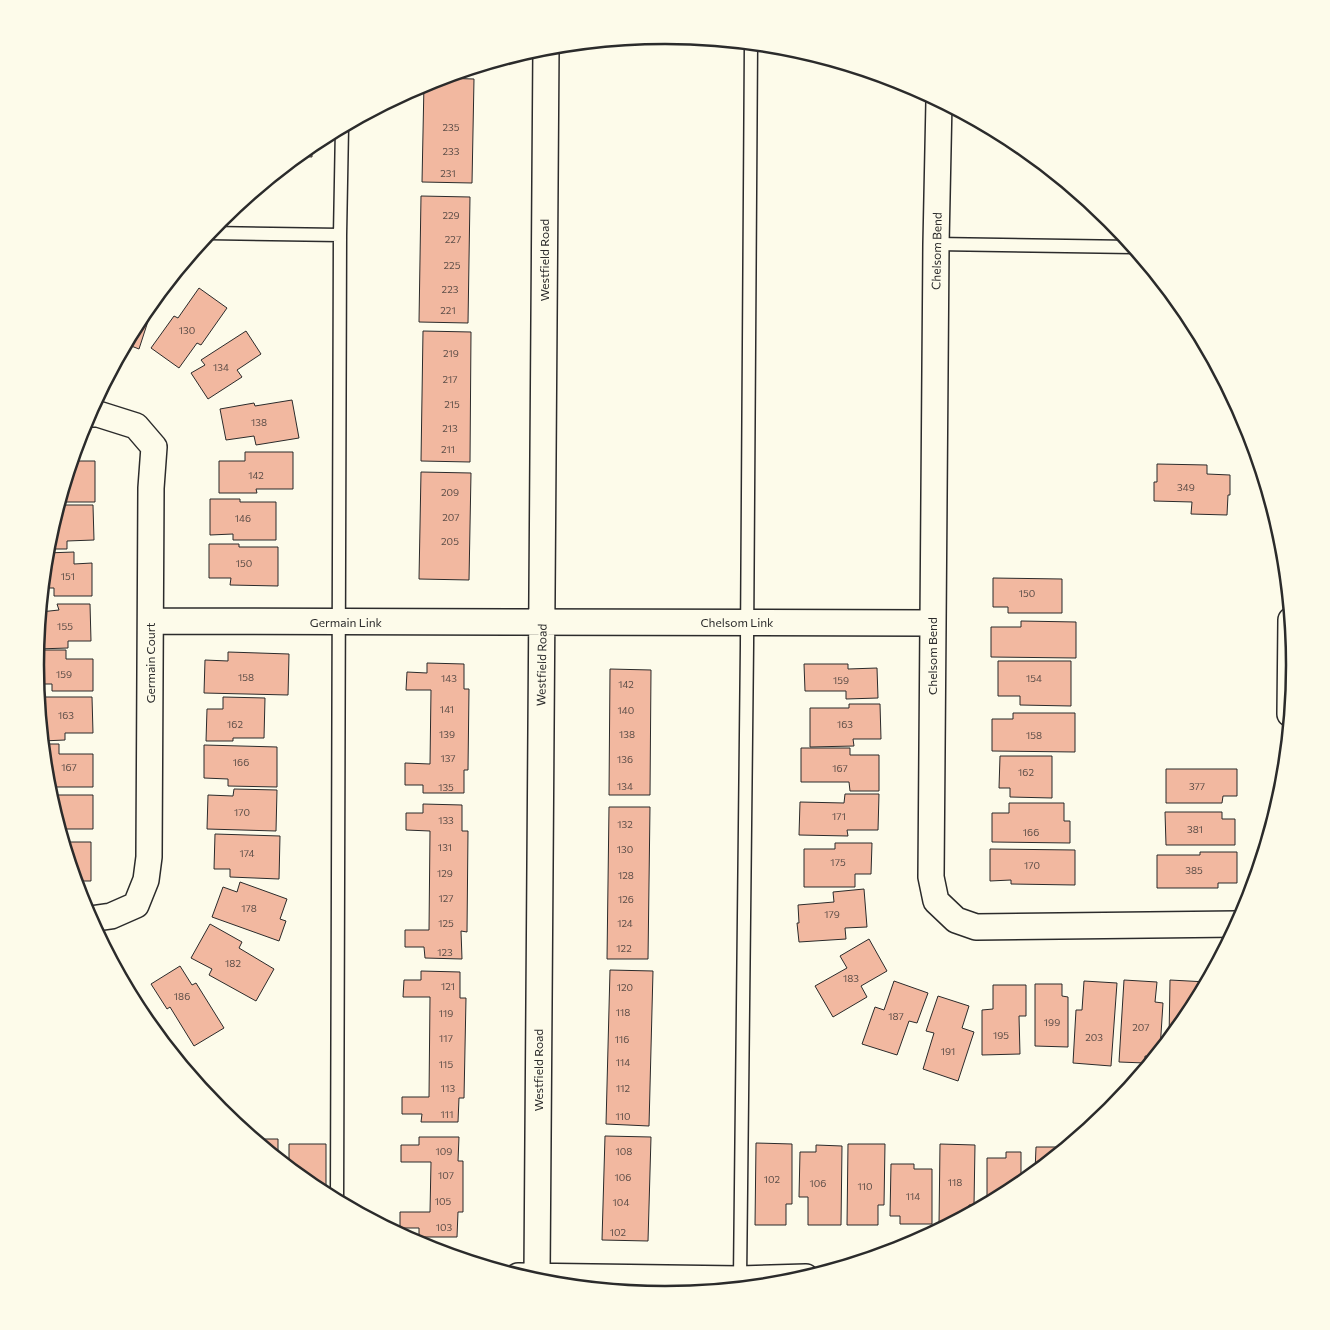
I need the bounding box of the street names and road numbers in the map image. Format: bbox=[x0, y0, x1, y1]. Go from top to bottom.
street label: Chelsom Bend bbox=[928, 212, 944, 290]
street label: Westfield Road bbox=[537, 219, 551, 301]
street label: Germain Link bbox=[310, 615, 383, 629]
street label: Chelsom Link bbox=[700, 615, 774, 629]
street label: Chelsom Bend bbox=[925, 617, 939, 695]
street label: Germain Court bbox=[143, 623, 157, 703]
street label: Westfield Road bbox=[533, 624, 549, 706]
street label: Westfield Road bbox=[531, 1029, 545, 1111]

